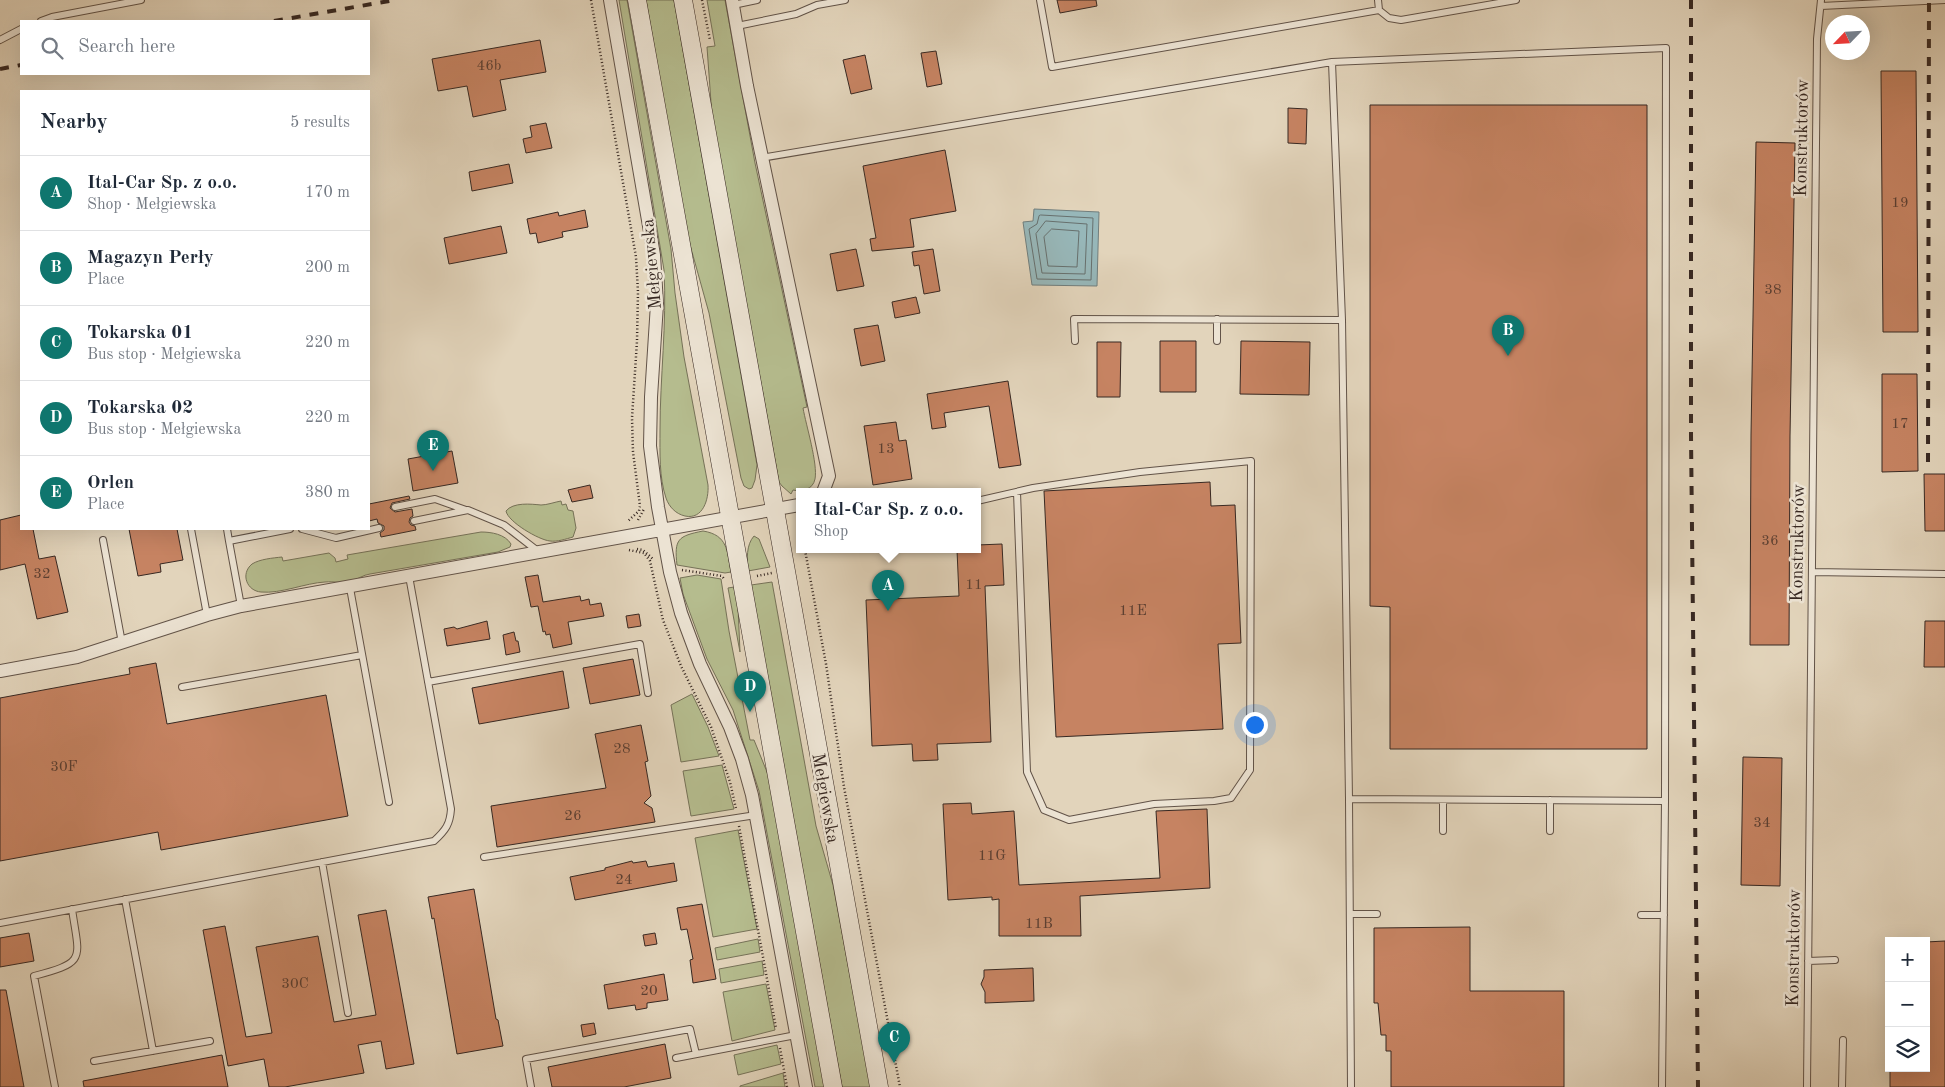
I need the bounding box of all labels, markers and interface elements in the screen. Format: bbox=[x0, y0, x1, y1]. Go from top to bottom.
north arrow bbox=[1825, 15, 1870, 60]
search box bbox=[20, 20, 370, 75]
icon: search bbox=[38, 34, 66, 62]
text: Search here bbox=[78, 38, 175, 57]
house number: 46b bbox=[476, 59, 502, 74]
street label: Konstruktorów bbox=[1792, 79, 1812, 197]
text: Nearby bbox=[40, 112, 108, 133]
text: 5 results bbox=[290, 115, 350, 131]
text: Ital-Car Sp. z o.o. bbox=[87, 174, 237, 193]
text: A bbox=[50, 185, 62, 201]
text: 170 m bbox=[305, 185, 350, 201]
house number: 19 bbox=[1891, 196, 1909, 211]
text: Shop · Mełgiewska bbox=[87, 197, 216, 213]
street label: Mełgiewska bbox=[639, 218, 665, 310]
text: Magazyn Perły bbox=[87, 249, 214, 268]
text: B bbox=[50, 260, 62, 276]
text: 200 m bbox=[305, 260, 350, 276]
text: Place bbox=[87, 272, 124, 288]
house number: 38 bbox=[1764, 283, 1782, 298]
pin: B bbox=[1492, 315, 1524, 356]
text: Tokarska 01 bbox=[87, 324, 193, 343]
text: C bbox=[51, 335, 61, 351]
text: 220 m bbox=[305, 335, 350, 351]
text: Bus stop · Mełgiewska bbox=[87, 347, 241, 363]
text: Tokarska 02 bbox=[87, 399, 193, 418]
text: D bbox=[50, 410, 62, 426]
text: 220 m bbox=[305, 410, 350, 426]
house number: 17 bbox=[1891, 417, 1909, 432]
text: Bus stop · Mełgiewska bbox=[87, 422, 241, 438]
pin: E bbox=[417, 430, 449, 471]
house number: 13 bbox=[877, 442, 895, 457]
text: Orlen bbox=[87, 474, 134, 493]
street label: Konstruktorów bbox=[1788, 484, 1808, 602]
text: E bbox=[50, 485, 62, 501]
text: 380 m bbox=[305, 485, 350, 501]
popup bbox=[796, 488, 981, 553]
text: Place bbox=[87, 497, 124, 513]
text: Ital-Car Sp. z o.o. bbox=[813, 501, 964, 520]
text: Shop bbox=[813, 524, 848, 540]
house number: 36 bbox=[1761, 534, 1779, 549]
house number: 32 bbox=[33, 567, 51, 582]
pin: A bbox=[872, 570, 904, 611]
house number: 11 bbox=[965, 578, 983, 593]
house number: 11E bbox=[1119, 604, 1147, 619]
pin: D bbox=[734, 671, 766, 712]
your location bbox=[1242, 712, 1268, 738]
house number: 28 bbox=[613, 742, 631, 757]
street label: Mełgiewska bbox=[808, 752, 842, 845]
house number: 30F bbox=[50, 760, 78, 775]
house number: 26 bbox=[564, 809, 582, 824]
house number: 34 bbox=[1753, 816, 1771, 831]
house number: 11G bbox=[978, 849, 1006, 864]
house number: 24 bbox=[615, 873, 633, 888]
street label: Konstruktorów bbox=[1784, 889, 1804, 1007]
house number: 11B bbox=[1025, 917, 1053, 932]
map controls bbox=[1885, 937, 1930, 1072]
button: + bbox=[1885, 937, 1930, 982]
house number: 30C bbox=[281, 977, 309, 992]
button: − bbox=[1885, 982, 1930, 1027]
house number: 20 bbox=[640, 984, 658, 999]
pin: C bbox=[878, 1022, 910, 1063]
button: layers bbox=[1885, 1027, 1930, 1072]

